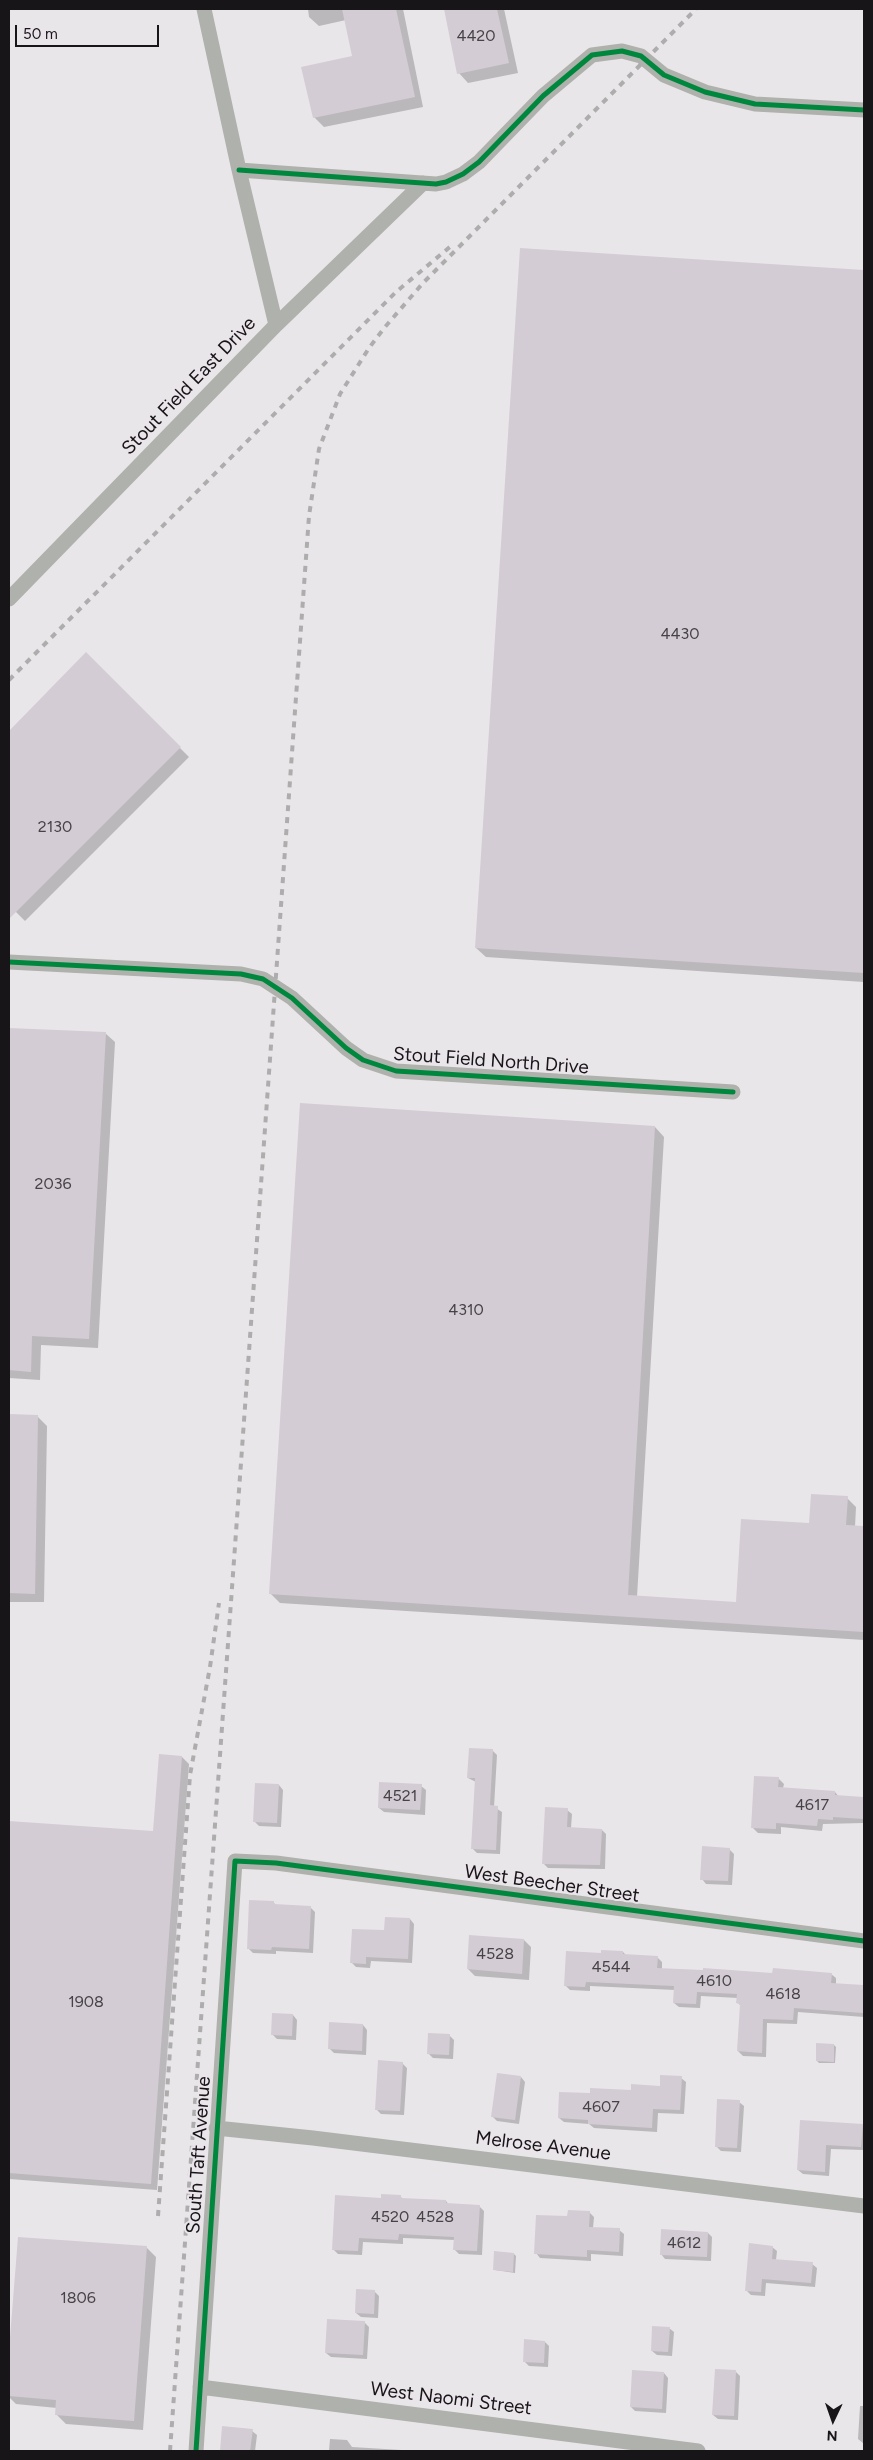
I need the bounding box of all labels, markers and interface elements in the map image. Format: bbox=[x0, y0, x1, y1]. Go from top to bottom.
scale bar bbox=[18, 15, 161, 47]
text: 50 m bbox=[23, 25, 58, 43]
house number: 4420 bbox=[456, 26, 496, 46]
street label: Stout Field East Drive bbox=[117, 312, 261, 460]
house number: 4430 bbox=[661, 624, 699, 644]
house number: 2130 bbox=[38, 817, 72, 837]
street label: Stout Field North Drive bbox=[392, 1043, 590, 1079]
house number: 2036 bbox=[35, 1174, 71, 1194]
house number: 4310 bbox=[448, 1300, 484, 1320]
house number: 4521 bbox=[383, 1786, 417, 1806]
house number: 4617 bbox=[795, 1795, 829, 1815]
street label: West Beecher Street bbox=[463, 1860, 641, 1908]
house number: 4528 bbox=[476, 1944, 514, 1964]
house number: 4544 bbox=[591, 1957, 631, 1977]
house number: 4610 bbox=[696, 1971, 732, 1991]
house number: 4618 bbox=[765, 1984, 801, 2004]
house number: 1908 bbox=[68, 1992, 104, 2012]
street label: South Taft Avenue bbox=[182, 2075, 216, 2235]
house number: 4607 bbox=[582, 2097, 620, 2117]
street label: Melrose Avenue bbox=[474, 2126, 612, 2166]
house number: 4520 bbox=[371, 2207, 409, 2227]
house number: 4528 bbox=[416, 2207, 454, 2227]
house number: 4612 bbox=[667, 2233, 701, 2253]
house number: 1806 bbox=[60, 2288, 96, 2308]
street label: West Naomi Street bbox=[369, 2378, 533, 2420]
north arrow bbox=[808, 2395, 858, 2445]
text: N bbox=[826, 2427, 838, 2444]

